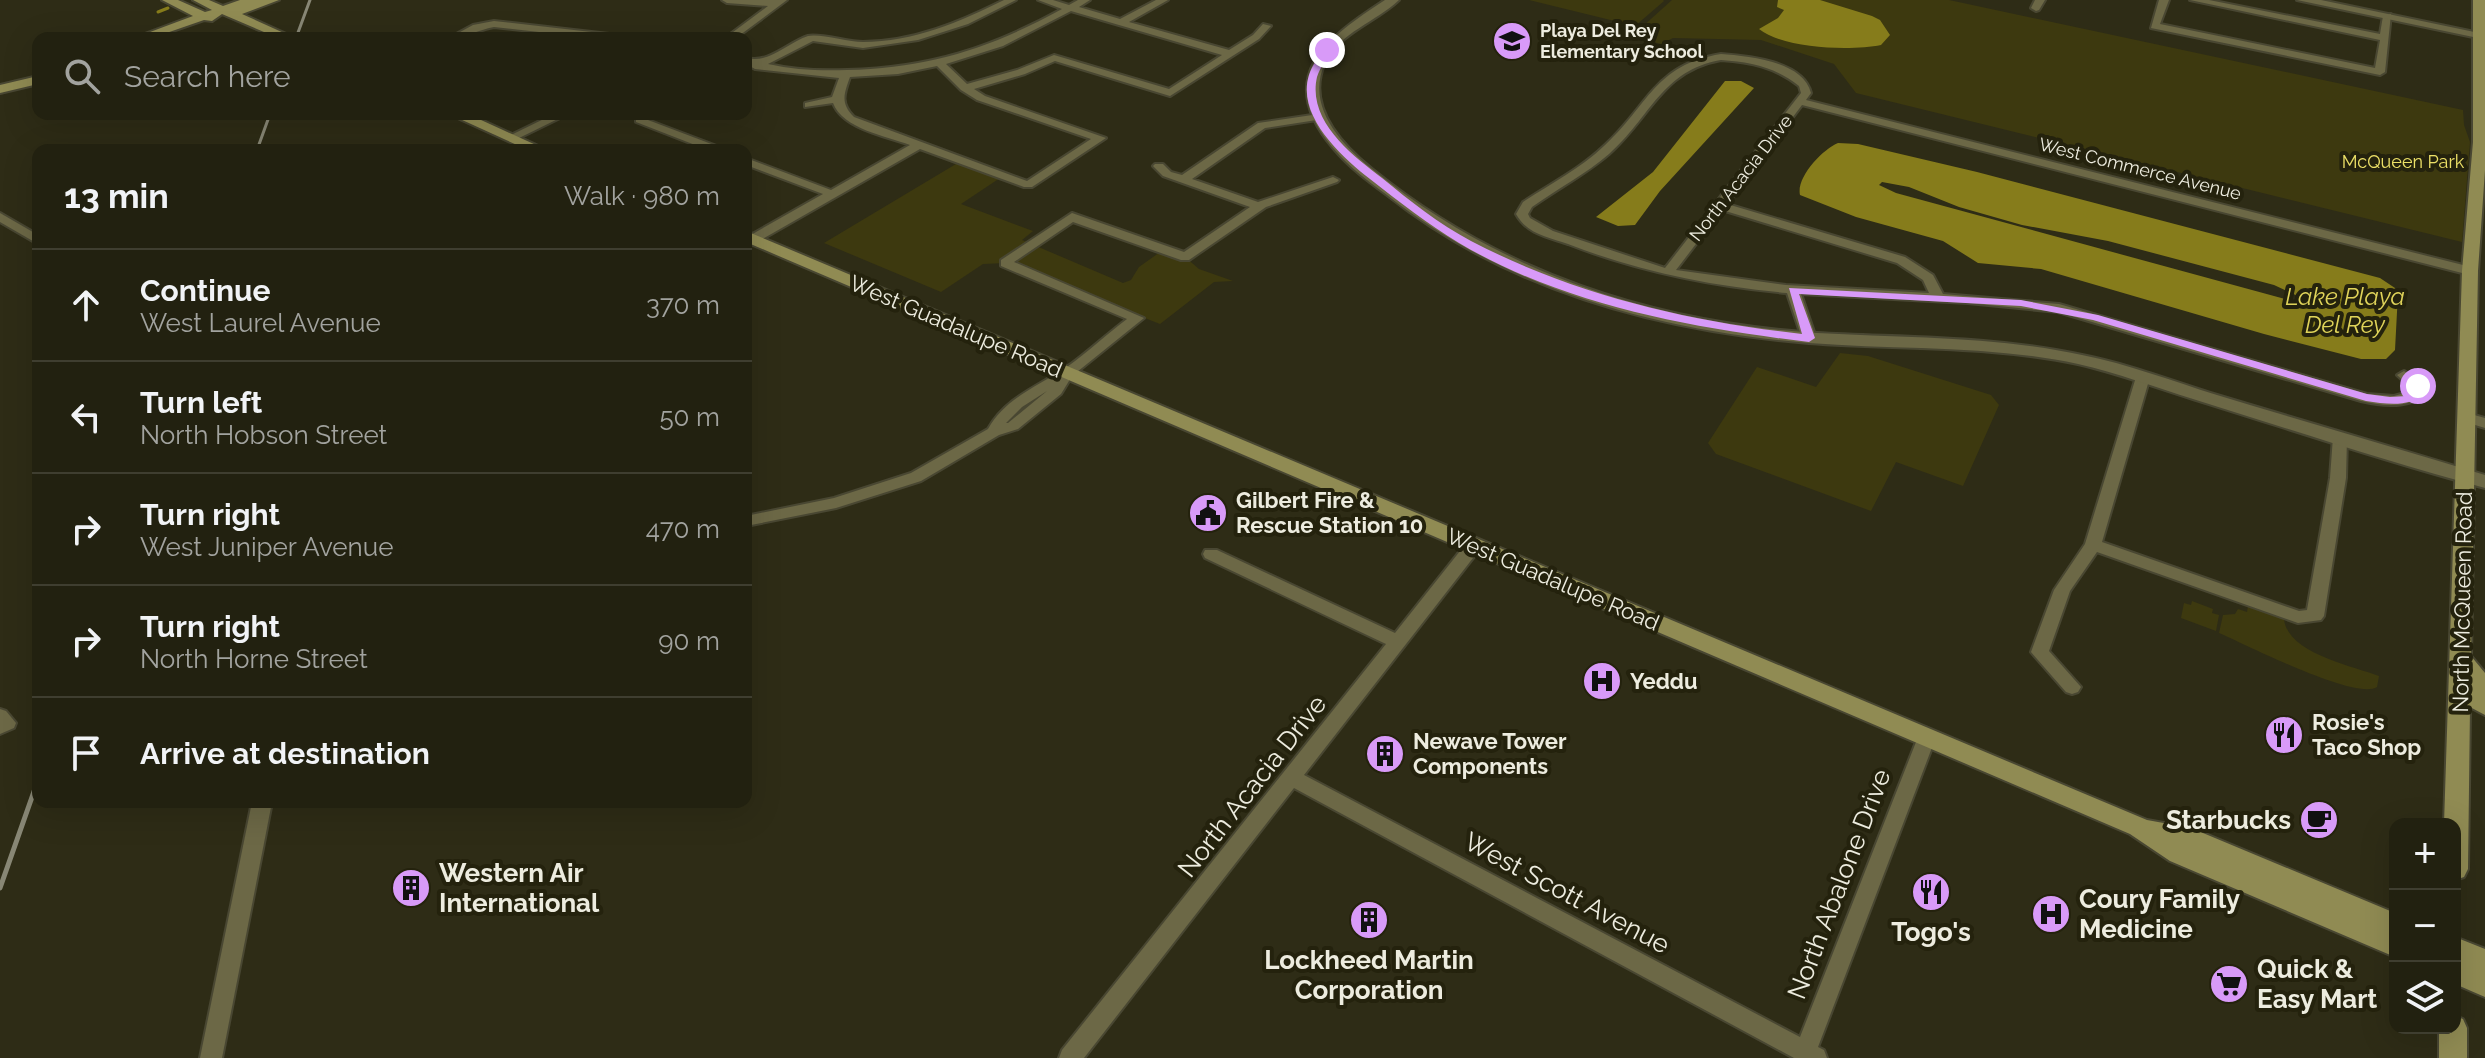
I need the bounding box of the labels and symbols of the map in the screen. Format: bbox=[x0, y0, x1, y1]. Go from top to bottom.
school or university icon: Playa Del Rey Elementary School bbox=[1491, 20, 1533, 62]
place label: Playa Del Rey Elementary School bbox=[1540, 20, 1704, 62]
route end bbox=[1309, 32, 1345, 68]
street label: North Acacia Drive bbox=[1685, 110, 1797, 245]
street label: West Commerce Avenue bbox=[2037, 133, 2244, 204]
park label: McQueen Park bbox=[2342, 151, 2465, 172]
street label: West Guadalupe Road bbox=[846, 269, 1066, 383]
water label: Lake Playa Del Rey bbox=[2285, 282, 2405, 339]
route start bbox=[2400, 368, 2436, 404]
place label: Gilbert Fire & Rescue Station 10 bbox=[1236, 487, 1423, 538]
street label: North McQueen Road bbox=[2447, 491, 2477, 713]
public building icon: Gilbert Fire & Rescue Station 10 bbox=[1187, 492, 1229, 534]
street label: West Guadalupe Road bbox=[1443, 522, 1663, 636]
hospital icon: Yeddu bbox=[1581, 660, 1623, 702]
place label: Yeddu bbox=[1630, 668, 1698, 694]
street label: North Acacia Drive bbox=[1172, 689, 1332, 883]
place label: Rosie's Taco Shop bbox=[2312, 709, 2421, 760]
restaurant icon: Rosie's Taco Shop bbox=[2263, 714, 2305, 756]
place label: Newave Tower Components bbox=[1413, 728, 1567, 779]
building icon: Newave Tower Components bbox=[1364, 733, 1406, 775]
street label: North Abalone Drive bbox=[1781, 765, 1897, 1003]
cafe icon: Starbucks bbox=[2298, 799, 2340, 841]
place label: Starbucks bbox=[2166, 805, 2291, 835]
street label: West Scott Avenue bbox=[1459, 826, 1675, 960]
place label: Western Air International bbox=[439, 858, 600, 918]
building icon: Western Air International bbox=[390, 867, 432, 909]
restaurant icon: Togo's bbox=[1910, 871, 1952, 913]
place label: Coury Family Medicine bbox=[2079, 884, 2240, 944]
hospital icon: Coury Family Medicine bbox=[2030, 893, 2072, 935]
building icon: Lockheed Martin Corporation bbox=[1348, 899, 1390, 941]
place label: Togo's bbox=[1891, 917, 1971, 947]
place label: Lockheed Martin Corporation bbox=[1264, 945, 1474, 1005]
place label: Quick & Easy Mart bbox=[2257, 954, 2377, 1014]
supermarket icon: Quick & Easy Mart bbox=[2208, 963, 2250, 1005]

